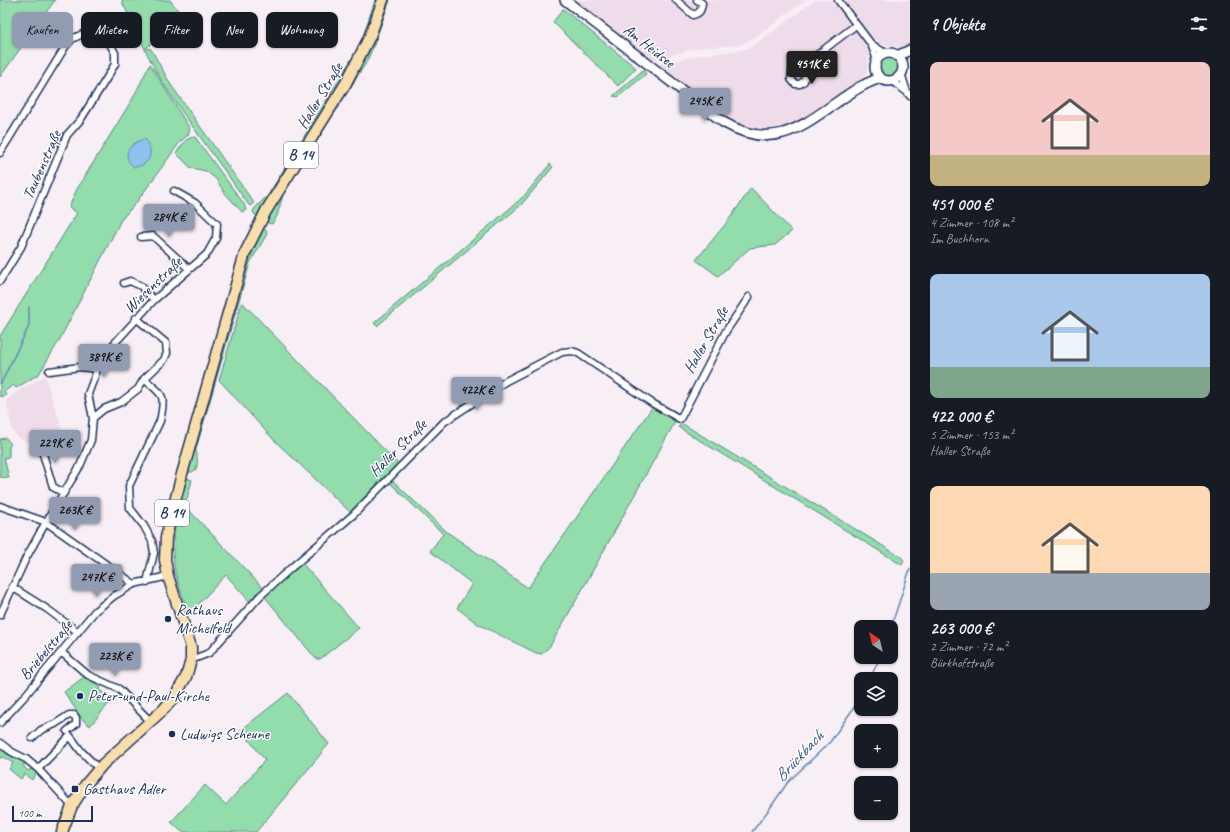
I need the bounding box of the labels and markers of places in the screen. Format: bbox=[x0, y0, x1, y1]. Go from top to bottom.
pin: 451K € bbox=[779, 51, 845, 85]
pin: 245K € bbox=[672, 88, 738, 122]
pin: 284K € bbox=[136, 204, 202, 238]
pin: 389K € bbox=[71, 344, 137, 378]
pin: 422K € bbox=[444, 377, 510, 411]
pin: 229K € bbox=[22, 430, 88, 464]
pin: 263K € bbox=[42, 497, 108, 531]
pin: 247K € bbox=[64, 564, 130, 598]
place label: Rathaus Michelfeld bbox=[176, 600, 233, 638]
marker: Rathaus Michelfeld bbox=[163, 614, 173, 624]
pin: 223K € bbox=[82, 643, 148, 677]
place label: Peter-und-Paul-Kirche bbox=[88, 686, 211, 706]
marker: Peter-und-Paul-Kirche bbox=[75, 691, 85, 701]
place label: Ludwigs Scheune bbox=[180, 724, 271, 744]
marker: Ludwigs Scheune bbox=[167, 729, 177, 739]
place label: Gasthaus Adler bbox=[83, 779, 168, 799]
marker: Gasthaus Adler bbox=[70, 784, 80, 794]

